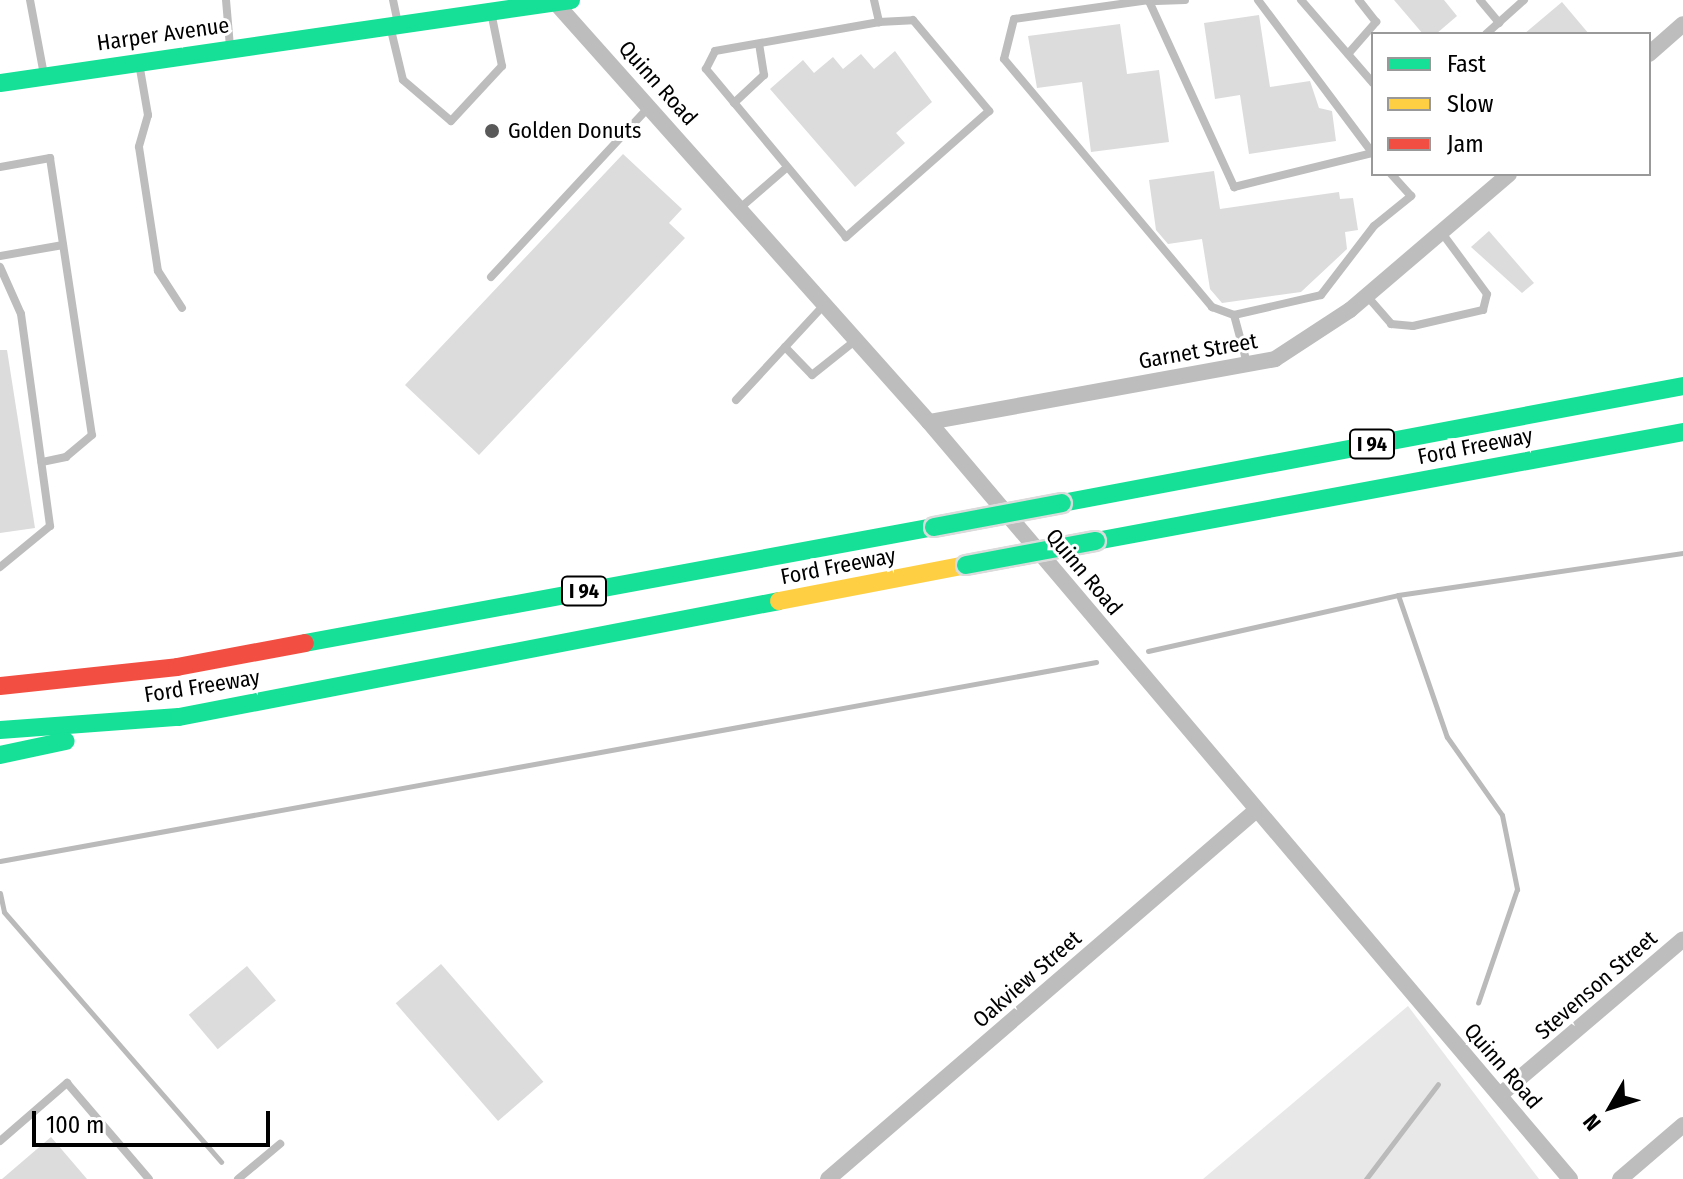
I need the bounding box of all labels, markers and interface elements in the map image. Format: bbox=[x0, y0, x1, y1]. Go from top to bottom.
street label: Harper Avenue bbox=[95, 12, 231, 56]
legend bbox=[1371, 32, 1651, 176]
street label: Quinn Road bbox=[613, 35, 703, 131]
text: Fast bbox=[1447, 50, 1486, 78]
text: Slow bbox=[1447, 90, 1493, 118]
place label: Golden Donuts bbox=[508, 118, 641, 144]
marker: Golden Donuts bbox=[483, 122, 501, 140]
text: Jam bbox=[1447, 130, 1484, 158]
street label: Garnet Street bbox=[1137, 328, 1259, 374]
street label: Ford Freeway bbox=[1415, 422, 1535, 470]
road number: I 94 bbox=[1348, 428, 1396, 460]
street label: Quinn Road bbox=[1040, 523, 1128, 621]
street label: Ford Freeway bbox=[778, 542, 898, 590]
road number: I 94 bbox=[560, 575, 608, 607]
street label: Ford Freeway bbox=[142, 664, 262, 708]
street label: Oakview Street bbox=[968, 925, 1086, 1033]
street label: Stevenson Street bbox=[1530, 925, 1662, 1045]
street label: Quinn Road bbox=[1459, 1018, 1547, 1114]
north arrow bbox=[1571, 1067, 1651, 1147]
scale bar bbox=[36, 1095, 274, 1145]
text: N bbox=[1577, 1109, 1607, 1136]
text: 100 m bbox=[46, 1111, 104, 1139]

